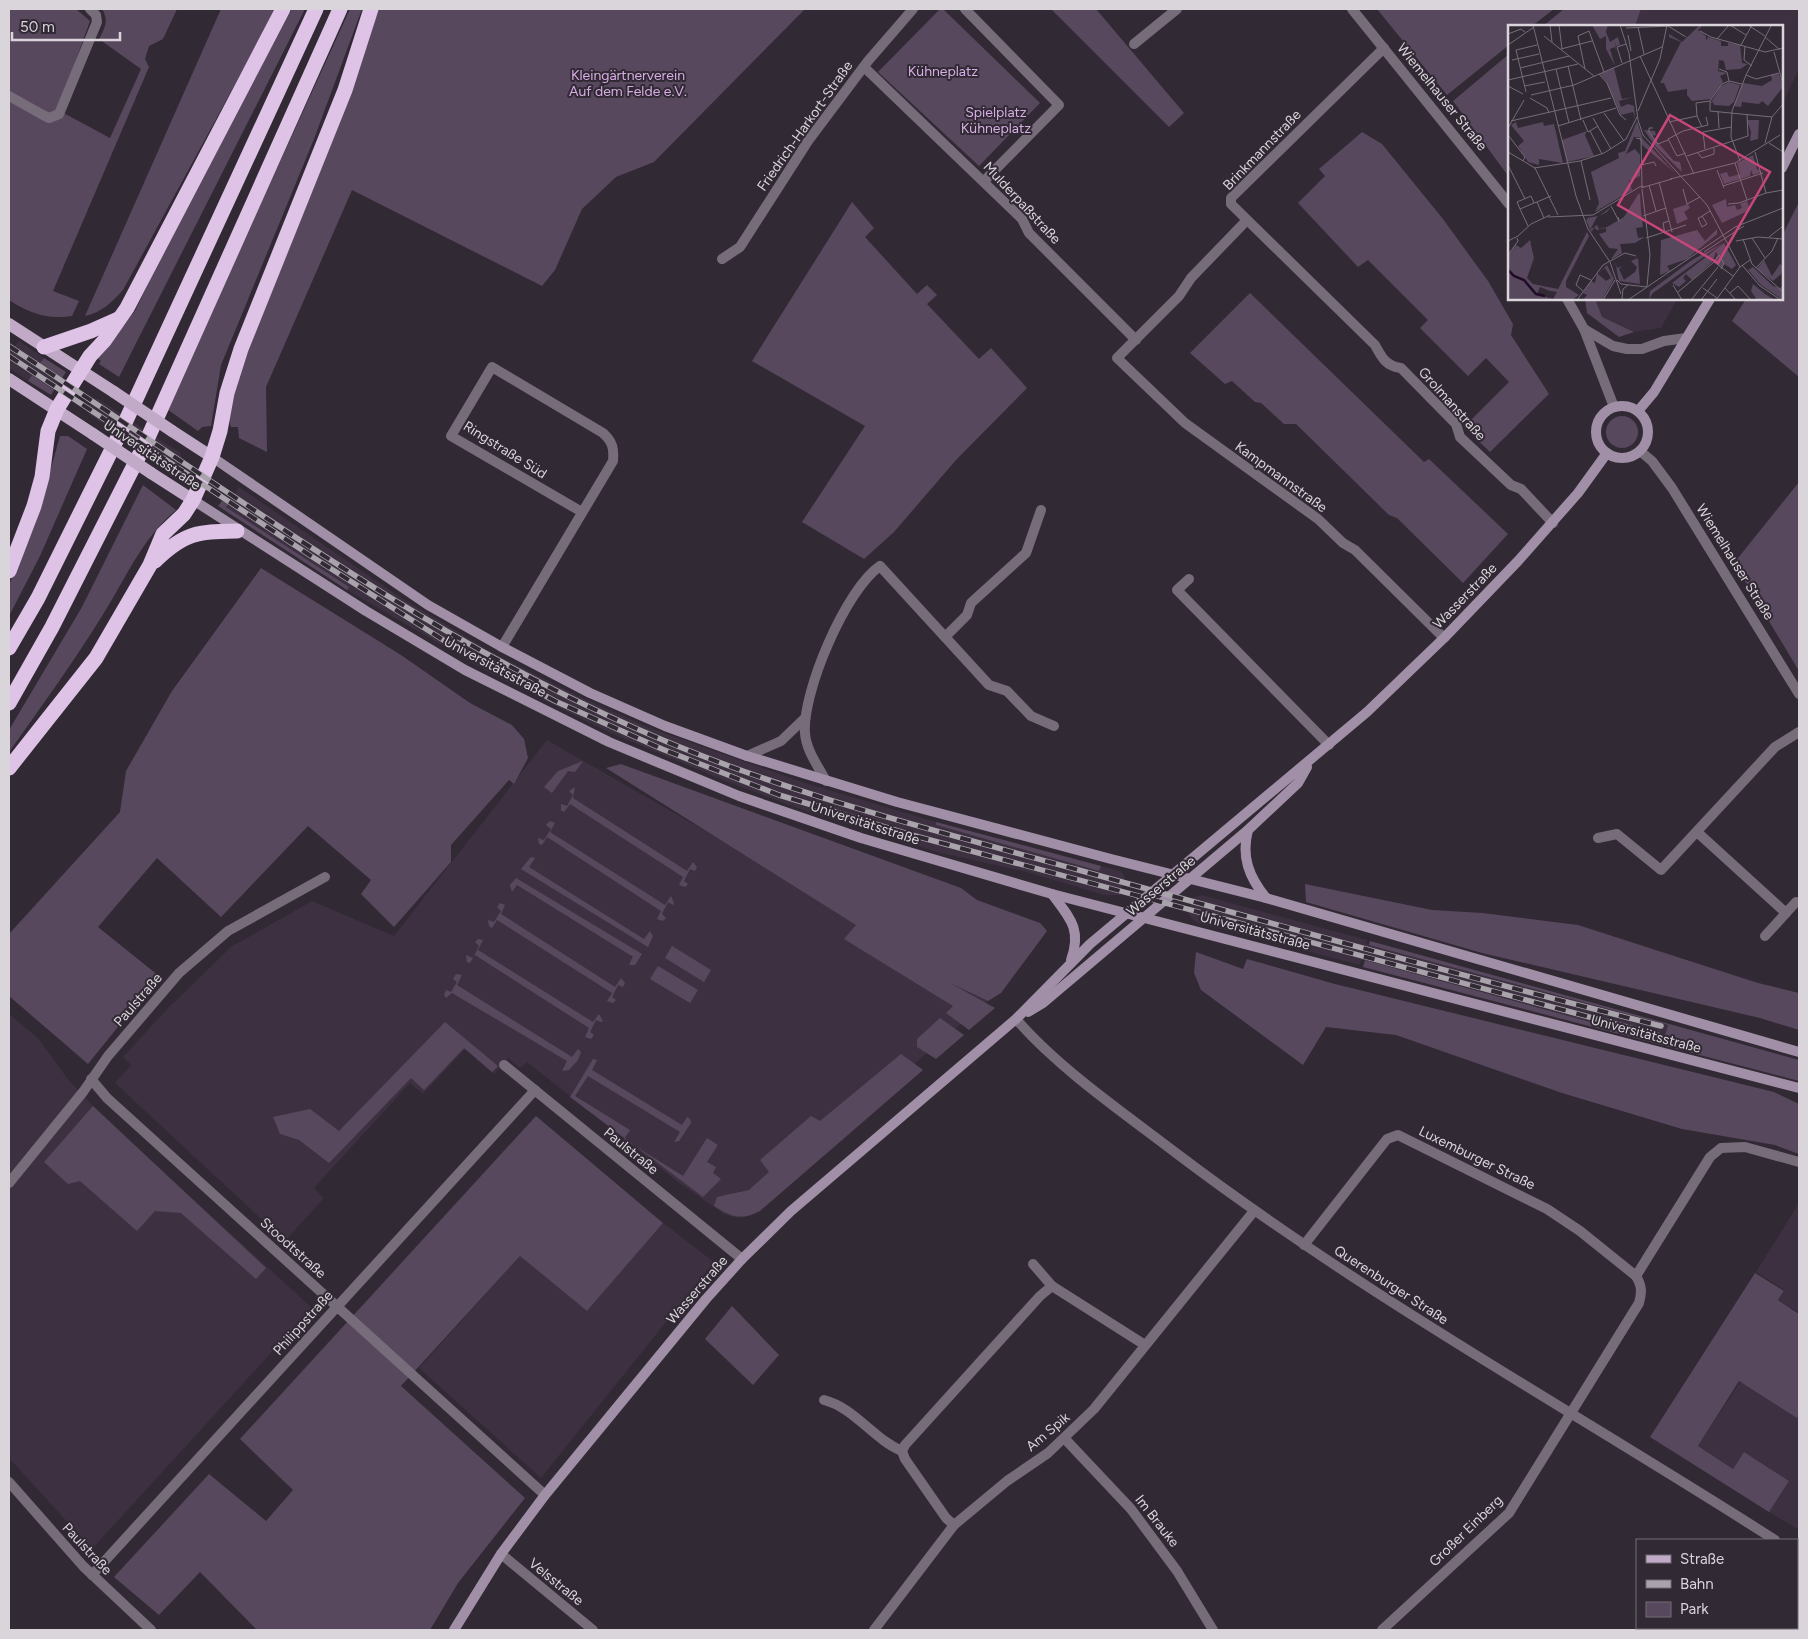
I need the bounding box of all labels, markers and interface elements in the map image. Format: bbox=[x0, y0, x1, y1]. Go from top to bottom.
scale bar bbox=[12, 10, 120, 42]
text: 50 m bbox=[20, 18, 55, 36]
inset map bbox=[1508, 25, 1783, 300]
street label: Wiemelhauser Straße bbox=[1393, 40, 1491, 154]
street label: Friedrich-Harkort-Straße bbox=[754, 57, 857, 194]
park label: Kühneplatz bbox=[908, 63, 978, 80]
park label: Kleingärtnerverein Auf dem Felde e.V. bbox=[569, 67, 687, 100]
park label: Spielplatz Kühneplatz bbox=[961, 104, 1031, 137]
street label: Brinkmannstraße bbox=[1219, 106, 1305, 194]
street label: Mulderpaßstraße bbox=[980, 158, 1065, 248]
street label: Grolmanstraße bbox=[1415, 364, 1490, 444]
street label: Universitätsstraße bbox=[100, 416, 204, 494]
street label: Ringstraße Süd bbox=[460, 418, 550, 482]
street label: Kampmannstraße bbox=[1232, 438, 1331, 516]
street label: Wiemelhauser Straße bbox=[1692, 501, 1778, 623]
street label: Wasserstraße bbox=[1429, 559, 1501, 632]
street label: Universitätsstraße bbox=[441, 633, 549, 701]
street label: Universitätsstraße bbox=[808, 797, 922, 849]
street label: Wasserstraße bbox=[1123, 852, 1199, 920]
street label: Universitätsstraße bbox=[1198, 908, 1312, 954]
street label: Paulstraße bbox=[110, 970, 166, 1030]
street label: Universitätsstraße bbox=[1589, 1011, 1703, 1057]
street label: Luxemburger Straße bbox=[1416, 1122, 1538, 1194]
street label: Paulstraße bbox=[600, 1124, 662, 1178]
street label: Stoodtstraße bbox=[257, 1214, 330, 1282]
street label: Querenburger Straße bbox=[1331, 1242, 1452, 1328]
street label: Wasserstraße bbox=[663, 1252, 731, 1328]
street label: Philippstraße bbox=[269, 1287, 337, 1359]
street label: Am Spik bbox=[1023, 1409, 1073, 1455]
street label: Im Brauke bbox=[1131, 1491, 1183, 1551]
street label: Großer Einberg bbox=[1426, 1492, 1506, 1570]
street label: Paulstraße bbox=[59, 1519, 116, 1579]
legend bbox=[1636, 1539, 1798, 1629]
text: Straße bbox=[1680, 1550, 1724, 1568]
street label: Velsstraße bbox=[525, 1555, 587, 1609]
text: Bahn bbox=[1680, 1575, 1714, 1593]
text: Park bbox=[1680, 1600, 1709, 1618]

